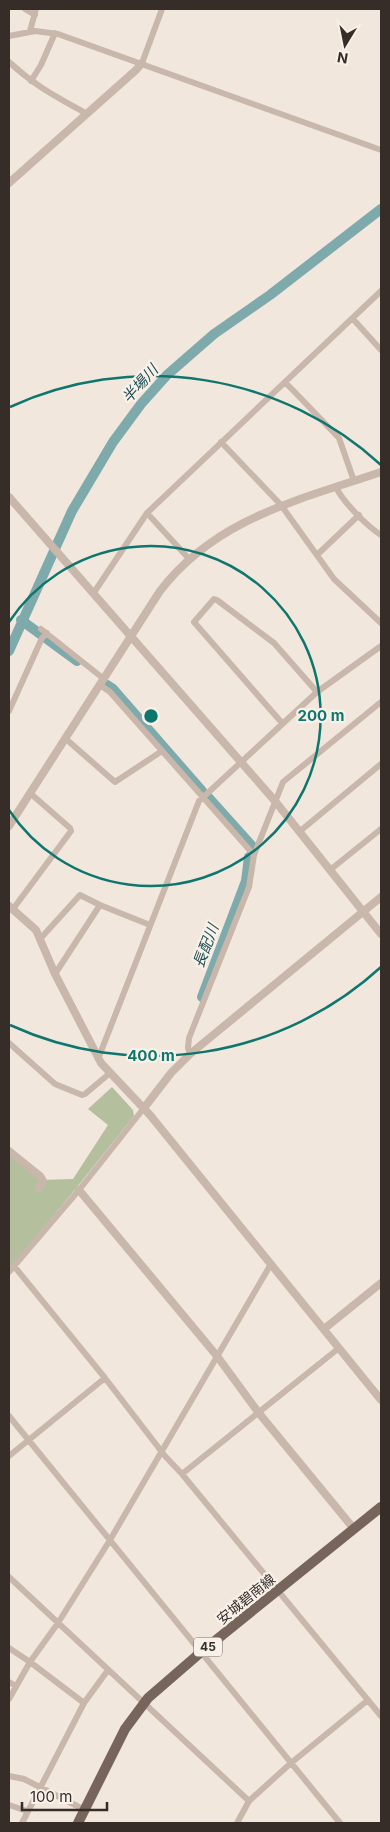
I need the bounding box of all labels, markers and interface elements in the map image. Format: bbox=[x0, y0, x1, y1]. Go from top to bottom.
north arrow bbox=[320, 20, 370, 70]
text: N bbox=[336, 49, 349, 68]
water label: 半場川 bbox=[118, 359, 163, 407]
text: 200 m bbox=[298, 706, 344, 725]
centre of rings bbox=[142, 707, 160, 725]
water label: 長配川 bbox=[189, 920, 223, 970]
text: 400 m bbox=[127, 1046, 175, 1065]
street label: 安城碧南線 bbox=[213, 1570, 278, 1627]
road number: 45 bbox=[194, 1638, 222, 1656]
scale bar bbox=[22, 1780, 108, 1812]
text: 100 m bbox=[30, 1787, 72, 1806]

